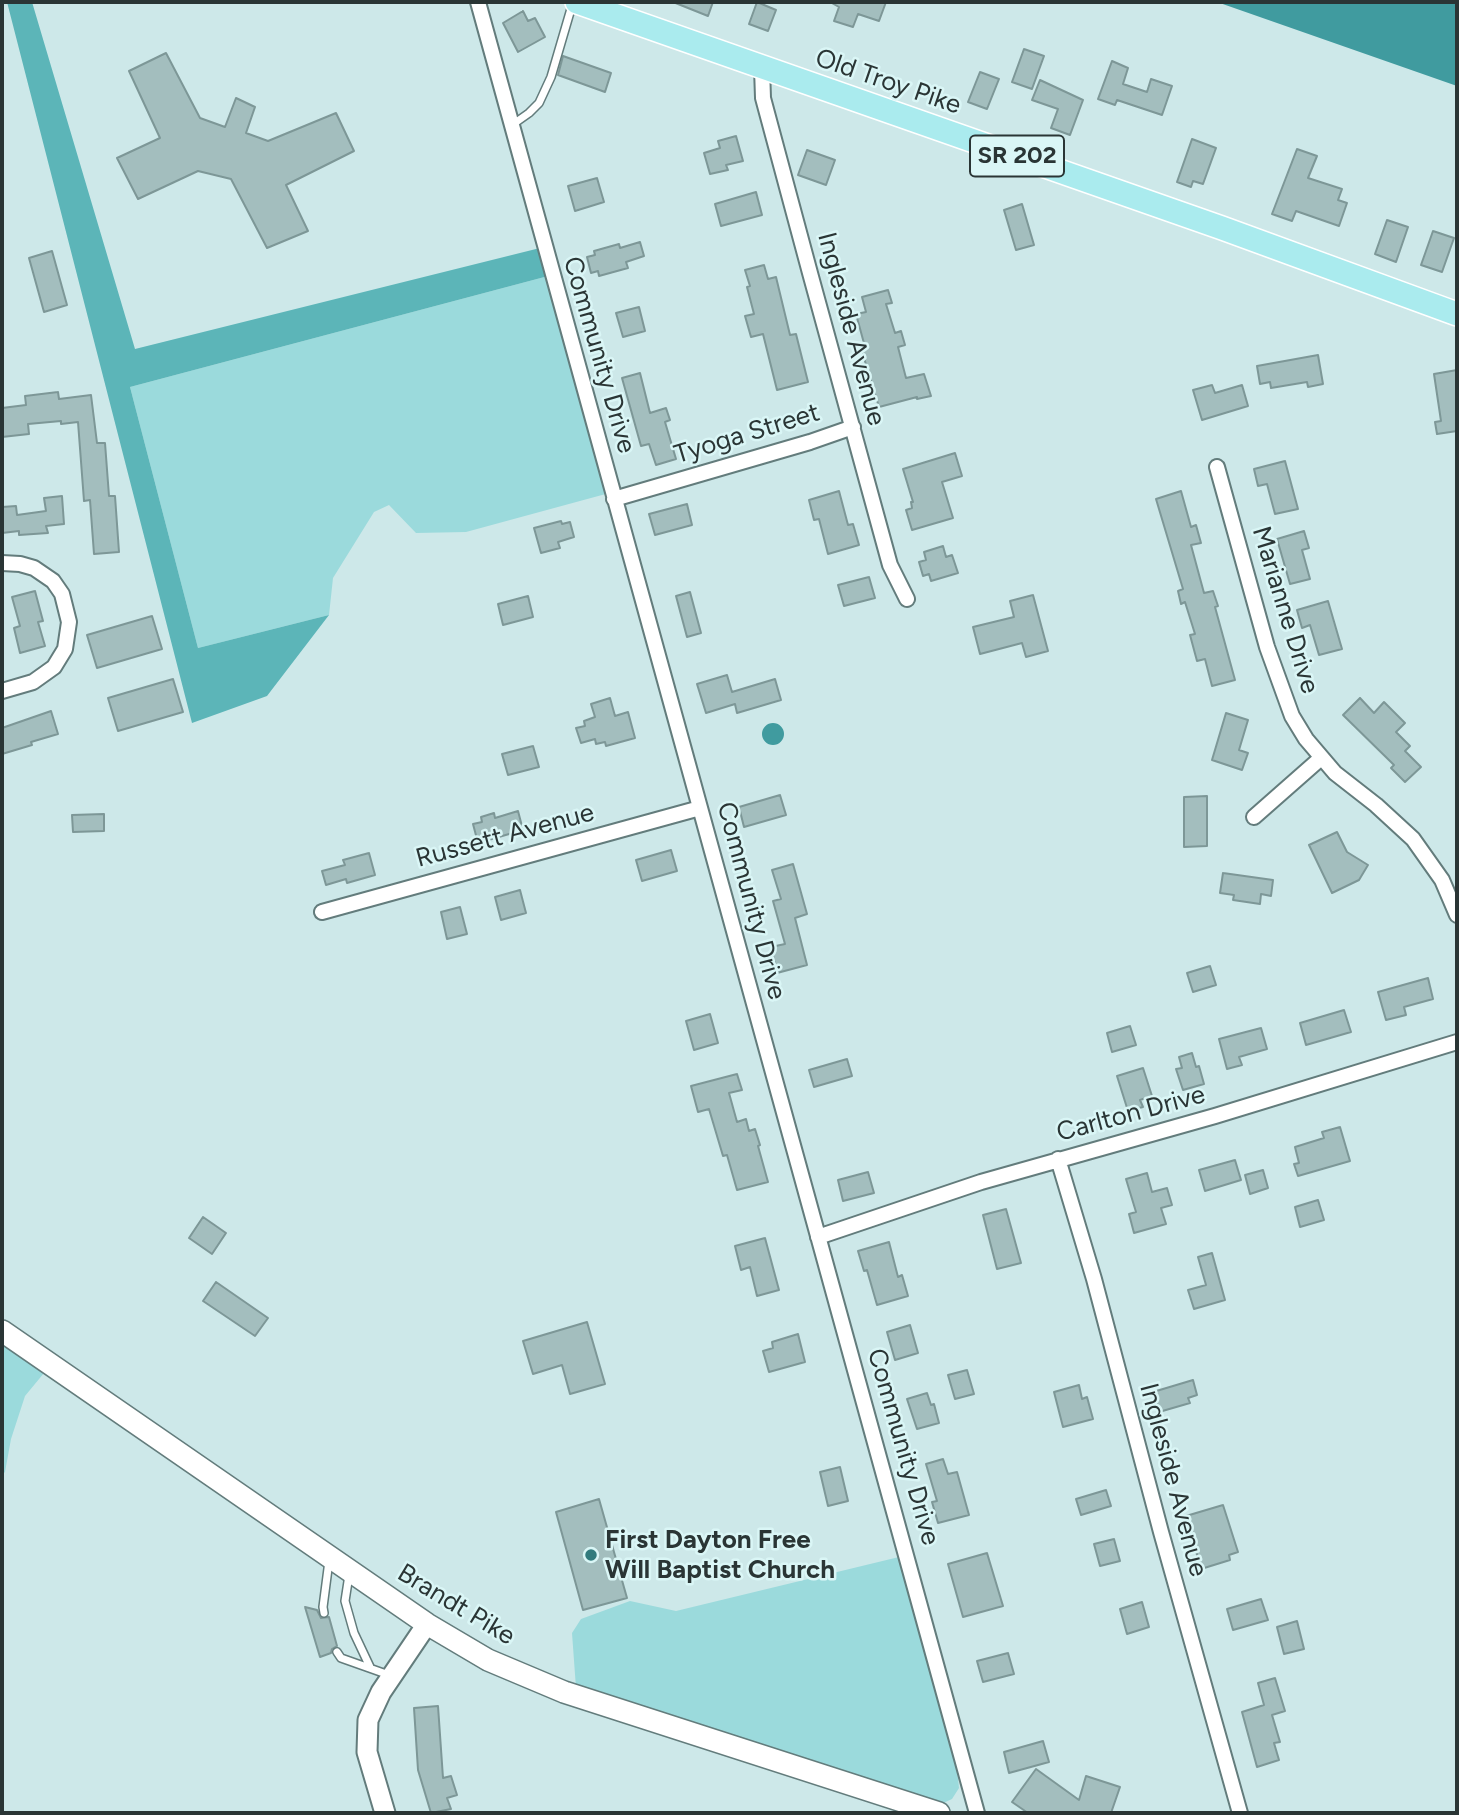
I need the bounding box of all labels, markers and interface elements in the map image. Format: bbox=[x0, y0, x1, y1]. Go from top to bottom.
street label: Old Troy Pike bbox=[811, 43, 965, 121]
road number: SR 202 bbox=[970, 136, 1064, 176]
street label: Ingleside Avenue bbox=[810, 229, 892, 429]
street label: Community Drive bbox=[556, 253, 642, 457]
street label: Tyoga Street bbox=[671, 397, 823, 471]
street label: Marianne Drive bbox=[1245, 523, 1325, 697]
street label: Russett Avenue bbox=[412, 797, 598, 875]
street label: Community Drive bbox=[710, 799, 792, 1003]
street label: Carlton Drive bbox=[1053, 1079, 1209, 1149]
street label: Community Drive bbox=[860, 1345, 946, 1549]
street label: Ingleside Avenue bbox=[1132, 1380, 1214, 1580]
place label: First Dayton Free Will Baptist Church bbox=[605, 1524, 835, 1586]
marker: First Dayton Free Will Baptist Church bbox=[583, 1547, 599, 1563]
street label: Brandt Pike bbox=[392, 1558, 520, 1652]

